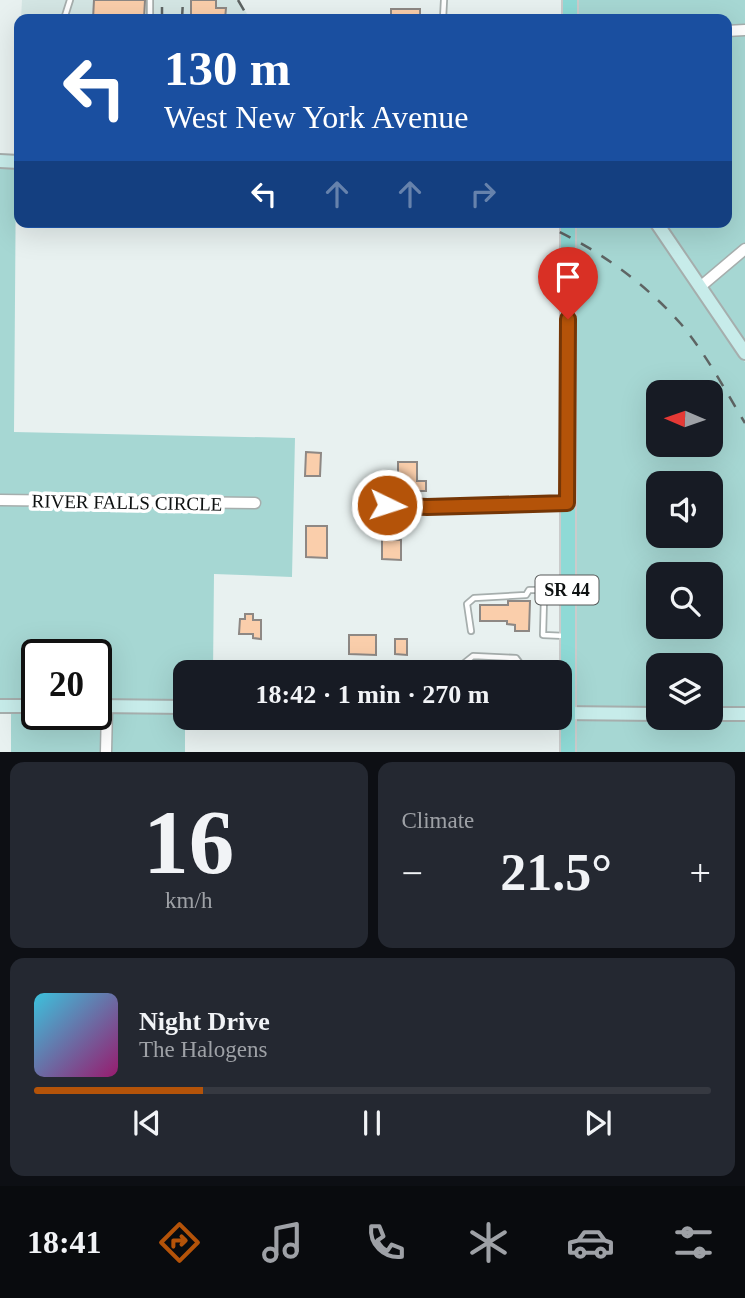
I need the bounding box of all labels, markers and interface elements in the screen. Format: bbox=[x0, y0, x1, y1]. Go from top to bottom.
text: 130 m bbox=[164, 41, 291, 96]
icon: left bbox=[49, 42, 140, 133]
text: West New York Avenue bbox=[164, 99, 468, 135]
icon: left bbox=[245, 175, 283, 213]
icon: ahead bbox=[318, 175, 356, 213]
icon: ahead bbox=[391, 175, 429, 213]
icon: right bbox=[464, 175, 502, 213]
pin bbox=[538, 247, 598, 319]
icon: arrive bbox=[549, 258, 587, 296]
north arrow bbox=[646, 380, 723, 457]
map controls bbox=[646, 380, 723, 730]
position arrow bbox=[350, 468, 424, 542]
button: sound bbox=[646, 471, 723, 548]
street label: RIVER FALLS CIRCLE bbox=[31, 490, 223, 515]
button: search bbox=[646, 562, 723, 639]
road number: SR 44 bbox=[536, 576, 598, 604]
speed limit sign: 20 bbox=[21, 639, 112, 730]
button: layers bbox=[646, 653, 723, 730]
text: 18:42 · 1 min · 270 m bbox=[256, 680, 490, 709]
text: 16 bbox=[143, 792, 234, 893]
text: Climate bbox=[402, 808, 474, 833]
text: 21.5° bbox=[500, 844, 612, 901]
text: − bbox=[402, 852, 423, 894]
text: + bbox=[690, 852, 711, 894]
text: km/h bbox=[165, 888, 212, 913]
text: Night Drive bbox=[139, 1007, 270, 1036]
text: The Halogens bbox=[139, 1037, 267, 1062]
icon: previous bbox=[128, 1104, 166, 1142]
icon: pause bbox=[353, 1104, 391, 1142]
icon: next bbox=[579, 1104, 617, 1142]
icon: directions bbox=[155, 1218, 204, 1267]
icon: music bbox=[258, 1218, 307, 1267]
icon: phone bbox=[361, 1218, 410, 1267]
icon: climate bbox=[464, 1218, 513, 1267]
icon: car bbox=[566, 1218, 615, 1267]
icon: filters bbox=[669, 1218, 718, 1267]
text: 18:41 bbox=[27, 1224, 102, 1260]

